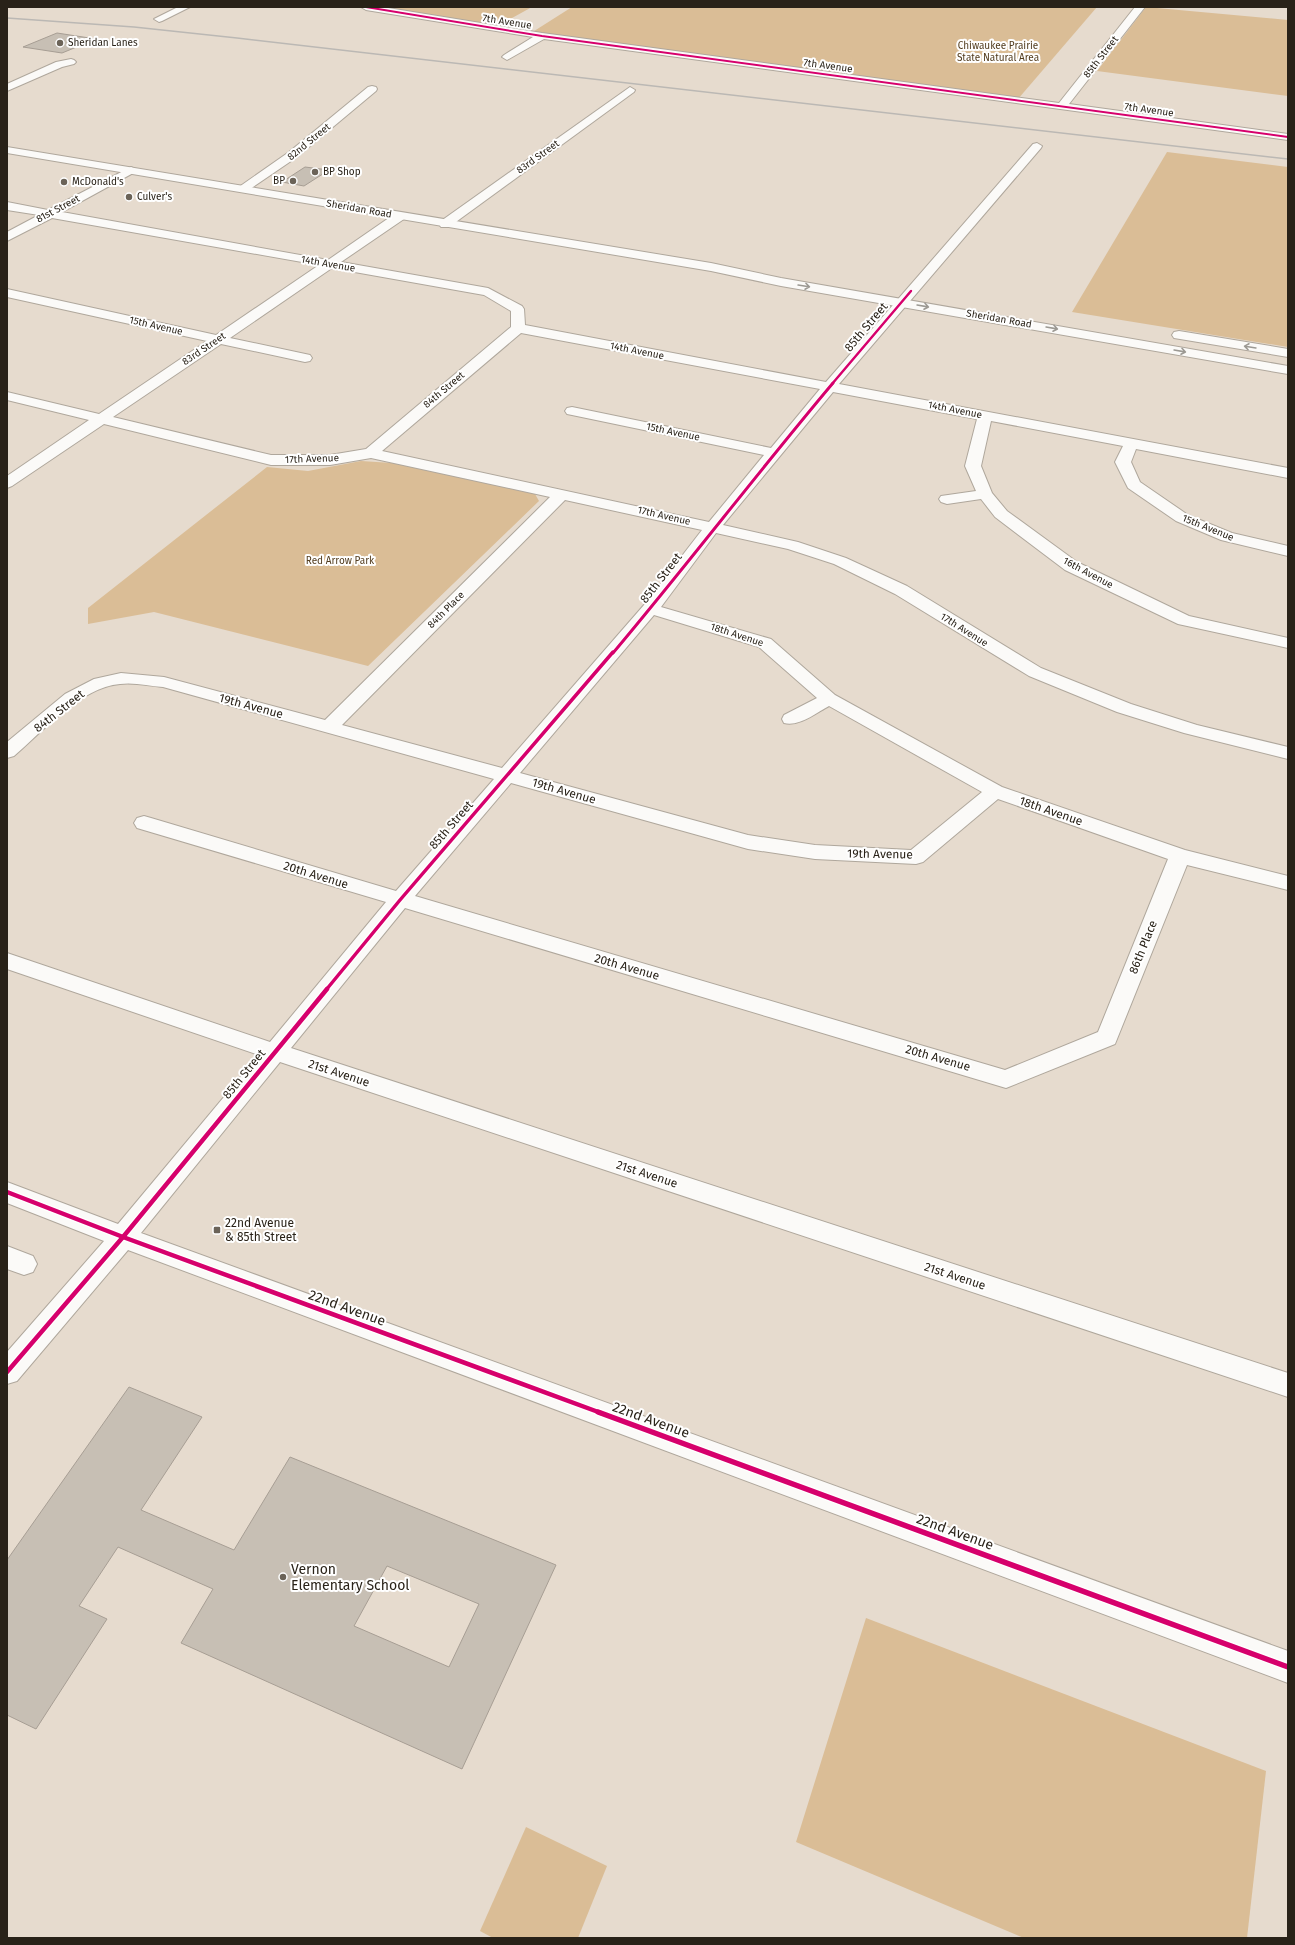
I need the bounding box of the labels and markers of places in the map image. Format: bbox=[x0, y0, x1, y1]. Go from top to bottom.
place label: Sheridan Lanes bbox=[68, 37, 138, 49]
marker: Sheridan Lanes bbox=[55, 38, 65, 48]
place label: BP Shop bbox=[323, 166, 361, 178]
marker: BP Shop bbox=[310, 167, 320, 177]
place label: BP bbox=[273, 175, 285, 187]
place label: McDonald's bbox=[72, 176, 124, 188]
marker: BP bbox=[288, 176, 298, 186]
marker: McDonald's bbox=[59, 177, 69, 187]
place label: Culver's bbox=[137, 191, 172, 203]
marker: Culver's bbox=[124, 192, 134, 202]
place label: 22nd Avenue & 85th Street bbox=[225, 1216, 297, 1244]
marker: 22nd Avenue & 85th Street bbox=[212, 1225, 222, 1235]
place label: Vernon Elementary School bbox=[291, 1561, 409, 1594]
marker: Vernon Elementary School bbox=[278, 1572, 288, 1582]

